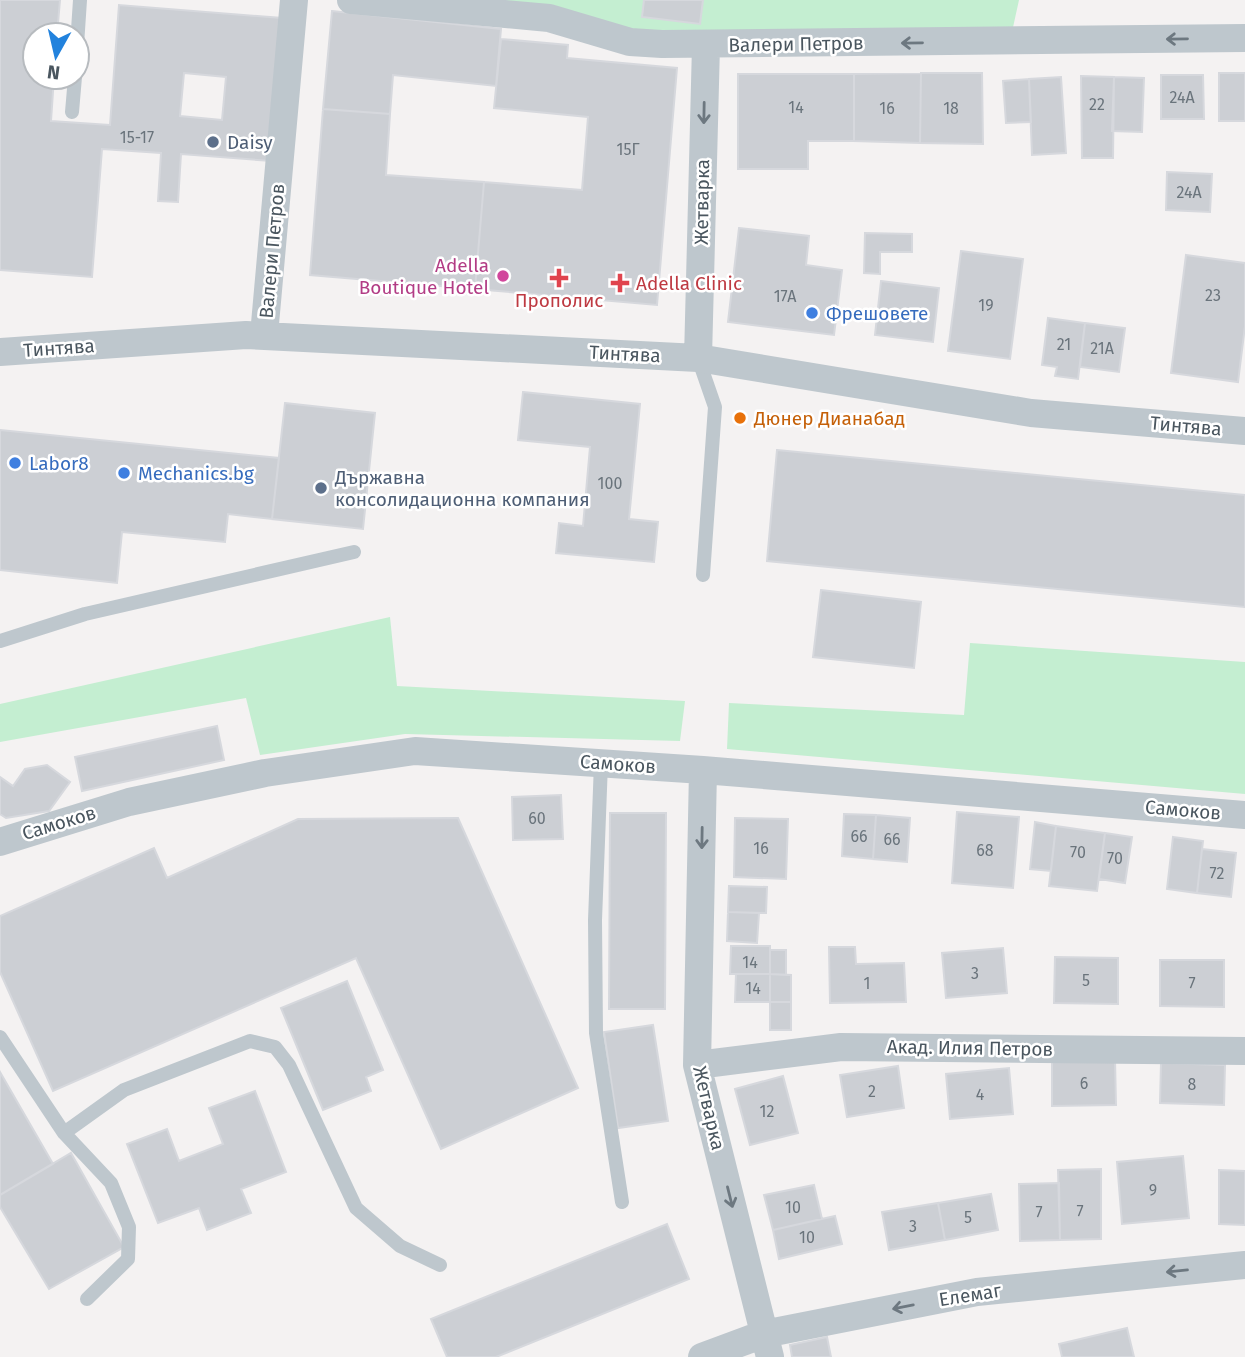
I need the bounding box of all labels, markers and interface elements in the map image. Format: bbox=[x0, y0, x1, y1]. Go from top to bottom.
north arrow bbox=[21, 21, 91, 91]
street label: Валери Петров bbox=[728, 31, 864, 57]
one-way arrow bbox=[1166, 32, 1189, 46]
one-way arrow bbox=[900, 36, 923, 49]
text: N bbox=[46, 60, 62, 85]
house number: 24А bbox=[1169, 88, 1195, 107]
house number: 22 bbox=[1089, 95, 1105, 114]
house number: 14 bbox=[788, 98, 804, 117]
house number: 16 bbox=[879, 99, 895, 118]
house number: 18 bbox=[943, 99, 959, 118]
one-way arrow bbox=[698, 102, 711, 125]
house number: 15-17 bbox=[120, 128, 154, 147]
place label: Daisy bbox=[227, 131, 273, 154]
marker: Daisy bbox=[205, 134, 221, 150]
house number: 15Г bbox=[616, 140, 640, 159]
street label: Жетварка bbox=[690, 159, 714, 245]
street label: Валери Петров bbox=[255, 183, 289, 319]
house number: 24А bbox=[1176, 183, 1202, 202]
place label: Adella Boutique Hotel bbox=[359, 254, 489, 299]
marker: Adella Boutique Hotel bbox=[495, 268, 511, 284]
marker: Прополис bbox=[551, 270, 567, 286]
place label: Adella Clinic bbox=[636, 272, 742, 295]
marker: Adella Clinic bbox=[610, 273, 630, 293]
house number: 23 bbox=[1205, 286, 1221, 305]
house number: 17А bbox=[774, 287, 797, 306]
place label: Прополис bbox=[515, 289, 603, 312]
house number: 19 bbox=[978, 296, 994, 315]
place label: Фрешовете bbox=[826, 302, 928, 325]
marker: Фрешовете bbox=[804, 305, 820, 321]
street label: Тинтява bbox=[23, 334, 95, 362]
house number: 21 bbox=[1057, 335, 1071, 354]
house number: 21А bbox=[1090, 339, 1115, 358]
street label: Тинтява bbox=[589, 341, 661, 367]
place label: Дюнер Дианабад bbox=[753, 407, 905, 430]
marker: Дюнер Дианабад bbox=[732, 410, 748, 426]
street label: Тинтява bbox=[1149, 411, 1223, 441]
place label: Labor8 bbox=[29, 452, 89, 475]
marker: Labor8 bbox=[7, 455, 23, 471]
place label: Mechanics.bg bbox=[138, 462, 254, 485]
marker: Mechanics.bg bbox=[116, 465, 132, 481]
place label: Държавна консолидационна компания bbox=[334, 466, 590, 511]
house number: 100 bbox=[598, 474, 622, 493]
marker: Държавна консолидационна компания bbox=[313, 480, 329, 496]
street label: Самоков bbox=[579, 750, 657, 778]
street label: Самоков bbox=[1144, 795, 1222, 825]
street label: Самоков bbox=[19, 801, 99, 845]
house number: 60 bbox=[528, 809, 546, 828]
one-way arrow bbox=[695, 826, 708, 849]
house number: 66 bbox=[850, 827, 868, 846]
house number: 66 bbox=[883, 830, 901, 849]
house number: 16 bbox=[753, 839, 769, 858]
house number: 68 bbox=[976, 841, 994, 860]
house number: 70 bbox=[1070, 843, 1086, 862]
house number: 70 bbox=[1107, 849, 1123, 868]
house number: 72 bbox=[1210, 864, 1224, 883]
house number: 14 bbox=[742, 953, 758, 972]
house number: 3 bbox=[971, 964, 979, 983]
house number: 5 bbox=[1082, 971, 1090, 990]
house number: 1 bbox=[864, 974, 870, 993]
house number: 7 bbox=[1188, 974, 1196, 993]
house number: 14 bbox=[745, 979, 761, 998]
street label: Акад. Илия Петров bbox=[887, 1035, 1053, 1061]
street label: Жетварка bbox=[688, 1064, 730, 1152]
house number: 6 bbox=[1080, 1074, 1088, 1093]
house number: 8 bbox=[1188, 1075, 1197, 1094]
house number: 2 bbox=[868, 1082, 876, 1101]
house number: 4 bbox=[976, 1085, 985, 1104]
house number: 12 bbox=[760, 1102, 774, 1121]
house number: 9 bbox=[1149, 1181, 1157, 1200]
one-way arrow bbox=[724, 1185, 737, 1208]
house number: 10 bbox=[785, 1198, 801, 1217]
house number: 7 bbox=[1076, 1202, 1084, 1221]
house number: 7 bbox=[1035, 1203, 1043, 1222]
house number: 5 bbox=[964, 1208, 972, 1227]
house number: 3 bbox=[909, 1217, 917, 1236]
house number: 10 bbox=[799, 1228, 815, 1247]
one-way arrow bbox=[1166, 1264, 1189, 1277]
street label: Елемаг bbox=[937, 1279, 1004, 1311]
one-way arrow bbox=[892, 1301, 915, 1314]

